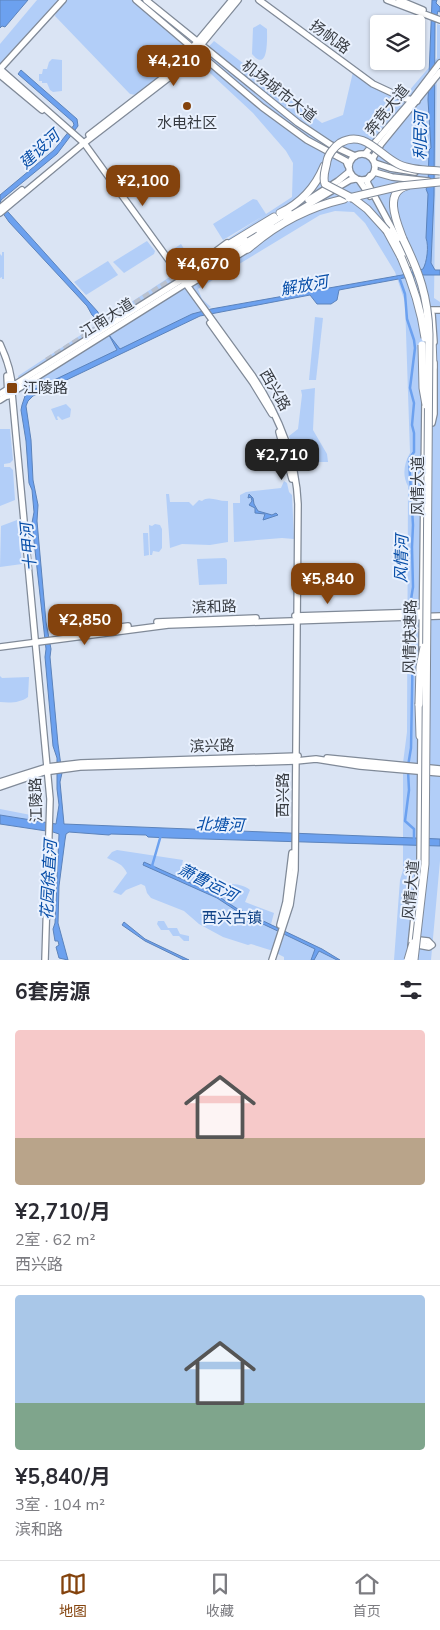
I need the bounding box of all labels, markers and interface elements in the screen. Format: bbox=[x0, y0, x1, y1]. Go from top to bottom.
map controls bbox=[370, 15, 425, 70]
button: layers bbox=[370, 15, 425, 70]
street label: 扬帆路 bbox=[306, 16, 354, 58]
pin: ¥4,210 bbox=[133, 44, 215, 87]
text: ¥4,210 bbox=[148, 50, 200, 72]
street label: 机场城市大道 bbox=[237, 55, 321, 127]
street label: 奔竞大道 bbox=[360, 80, 414, 140]
marker: 水电社区 bbox=[181, 100, 193, 112]
water label: 利民河 bbox=[410, 109, 432, 160]
place label: 水电社区 bbox=[157, 113, 217, 133]
water label: 建设河 bbox=[15, 123, 67, 174]
pin: ¥2,100 bbox=[102, 164, 184, 207]
text: ¥2,100 bbox=[117, 170, 169, 192]
pin: ¥4,670 bbox=[162, 248, 244, 290]
text: ¥4,670 bbox=[177, 253, 229, 275]
water label: 解放河 bbox=[279, 270, 333, 301]
street label: 江南大道 bbox=[76, 294, 138, 342]
street label: 西兴路 bbox=[255, 366, 295, 414]
place label: 江陵路 bbox=[23, 378, 68, 398]
marker: 江陵路 bbox=[5, 381, 19, 395]
pin: ¥2,710 bbox=[241, 438, 323, 481]
text: ¥2,710 bbox=[256, 444, 308, 466]
street label: 风情大道 bbox=[408, 456, 428, 516]
water label: 十甲河 bbox=[16, 519, 42, 572]
water label: 风情河 bbox=[391, 532, 413, 583]
pin: ¥5,840 bbox=[287, 562, 369, 605]
text: ¥5,840 bbox=[302, 568, 354, 590]
street label: 滨和路 bbox=[191, 596, 237, 618]
street label: 风情快速路 bbox=[399, 599, 421, 675]
pin: ¥2,850 bbox=[44, 604, 126, 646]
text: ¥2,850 bbox=[59, 609, 111, 631]
street label: 滨兴路 bbox=[189, 735, 235, 757]
street label: 西兴路 bbox=[273, 772, 293, 818]
street label: 江陵路 bbox=[25, 777, 47, 823]
water label: 北塘河 bbox=[196, 813, 247, 837]
water label: 花园徐直河 bbox=[36, 837, 62, 921]
water label: 萧曹运河 bbox=[174, 859, 244, 909]
street label: 风情大道 bbox=[398, 859, 424, 921]
park label: 西兴古镇 bbox=[202, 908, 262, 928]
icon: filters bbox=[397, 976, 425, 1004]
text: 6套房源 bbox=[15, 978, 91, 1006]
icon: home bbox=[175, 1062, 265, 1152]
text: ¥2,710/月 bbox=[15, 1198, 111, 1226]
text: 2室 · 62 m² bbox=[15, 1229, 96, 1251]
text: 西兴路 bbox=[15, 1254, 63, 1276]
icon: home bbox=[175, 1328, 265, 1418]
text: ¥5,840/月 bbox=[15, 1463, 111, 1491]
text: 3室 · 104 m² bbox=[15, 1494, 105, 1516]
text: 滨和路 bbox=[15, 1519, 63, 1541]
tab: 地图 bbox=[59, 1570, 87, 1621]
tab: 收藏 bbox=[206, 1570, 234, 1621]
tab: 首页 bbox=[353, 1570, 381, 1621]

